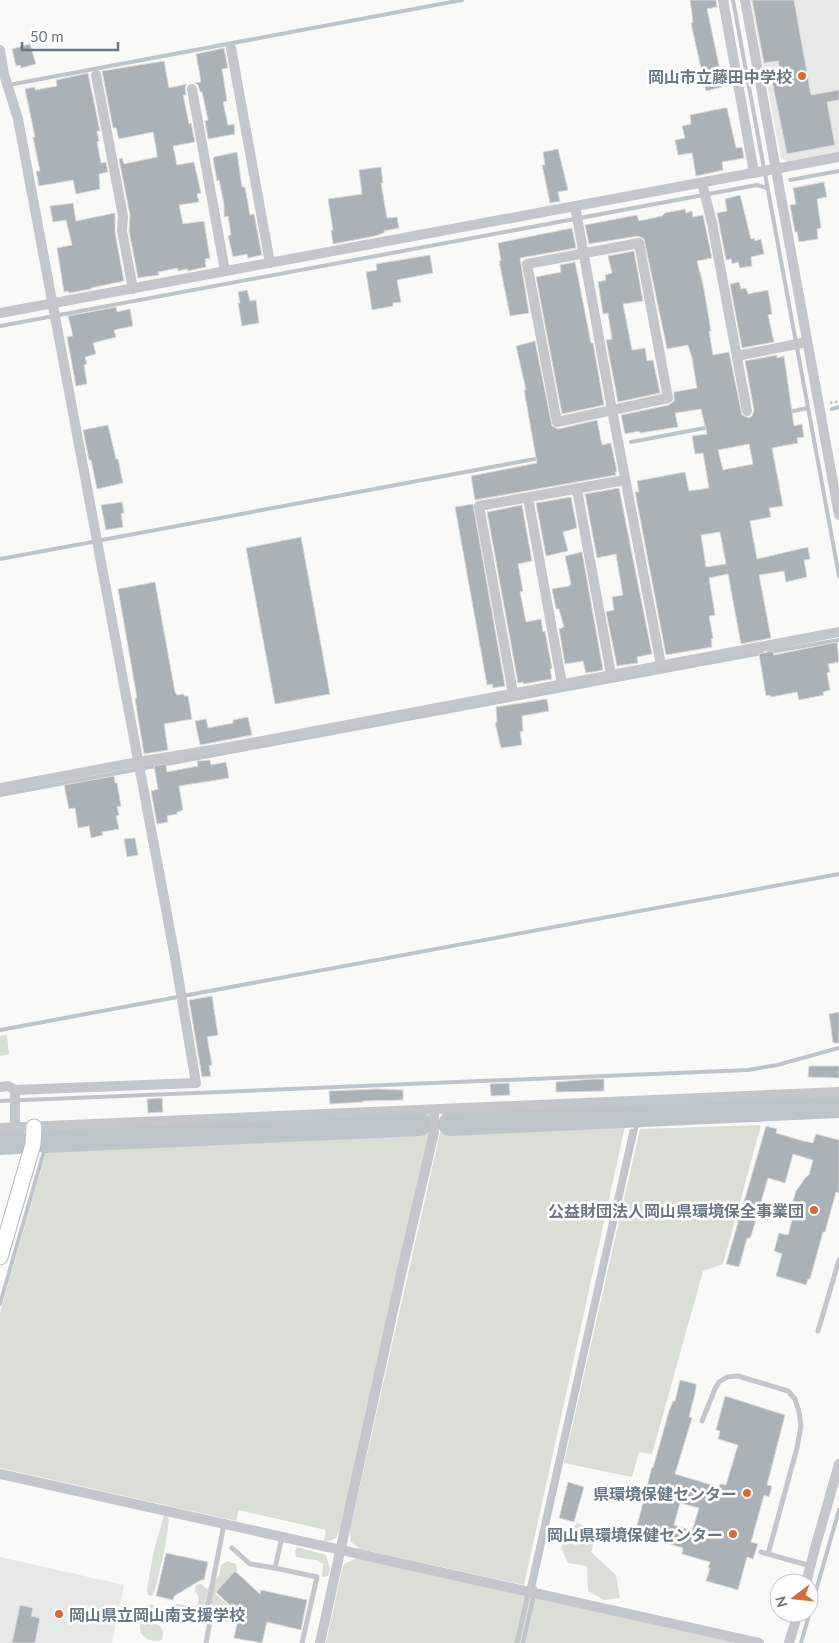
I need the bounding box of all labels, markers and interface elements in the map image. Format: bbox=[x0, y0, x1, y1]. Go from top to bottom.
scale bar bbox=[22, 20, 119, 52]
text: 50 m bbox=[30, 27, 64, 45]
place label: 岡山市立藤田中学校 bbox=[648, 67, 792, 86]
marker: 岡山市立藤田中学校 bbox=[796, 70, 808, 82]
place label: 公益財団法人岡山県環境保全事業団 bbox=[548, 1201, 804, 1220]
marker: 公益財団法人岡山県環境保全事業団 bbox=[808, 1204, 820, 1216]
place label: 県環境保健センター bbox=[593, 1484, 737, 1503]
marker: 県環境保健センター bbox=[741, 1487, 753, 1499]
place label: 岡山県環境保健センター bbox=[547, 1525, 723, 1544]
marker: 岡山県環境保健センター bbox=[727, 1528, 739, 1540]
north arrow bbox=[769, 1573, 819, 1623]
text: N bbox=[771, 1594, 791, 1609]
place label: 岡山県立岡山南支援学校 bbox=[69, 1605, 245, 1624]
marker: 岡山県立岡山南支援学校 bbox=[53, 1608, 65, 1620]

